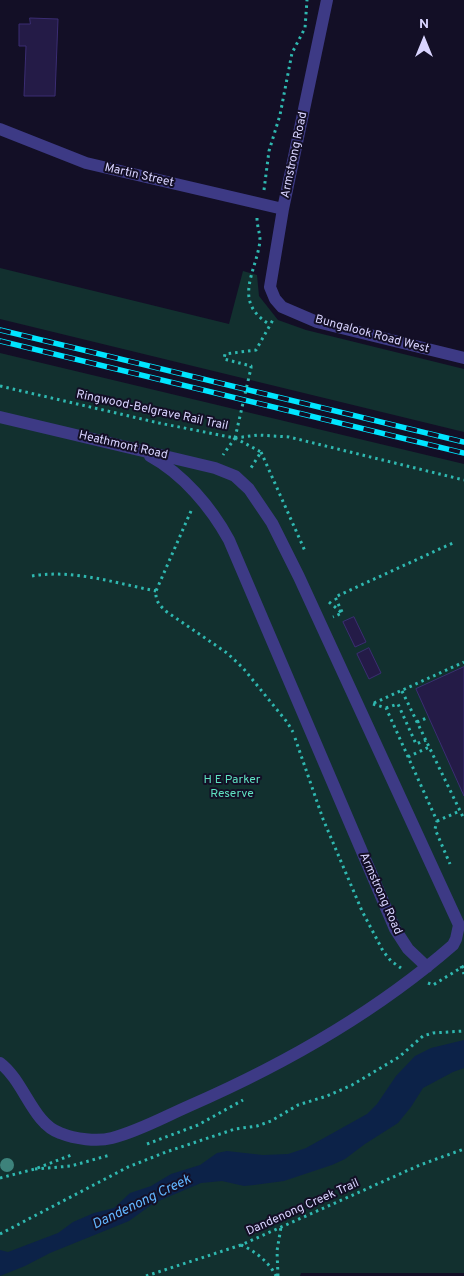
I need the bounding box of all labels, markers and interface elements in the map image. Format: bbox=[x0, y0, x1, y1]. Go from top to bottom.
north arrow bbox=[399, 15, 449, 65]
text: N bbox=[419, 16, 429, 33]
street label: Armstrong Road bbox=[279, 111, 311, 199]
street label: Martin Street bbox=[103, 161, 175, 191]
street label: Bungalook Road West bbox=[313, 313, 431, 357]
street label: Ringwood-Belgrave Rail Trail bbox=[75, 388, 229, 434]
street label: Heathmont Road bbox=[77, 429, 169, 463]
park label: H E Parker Reserve bbox=[204, 774, 260, 802]
street label: Armstrong Road bbox=[356, 851, 404, 937]
water label: Dandenong Creek bbox=[90, 1172, 194, 1234]
street label: Dandenong Creek Trail bbox=[244, 1177, 362, 1239]

